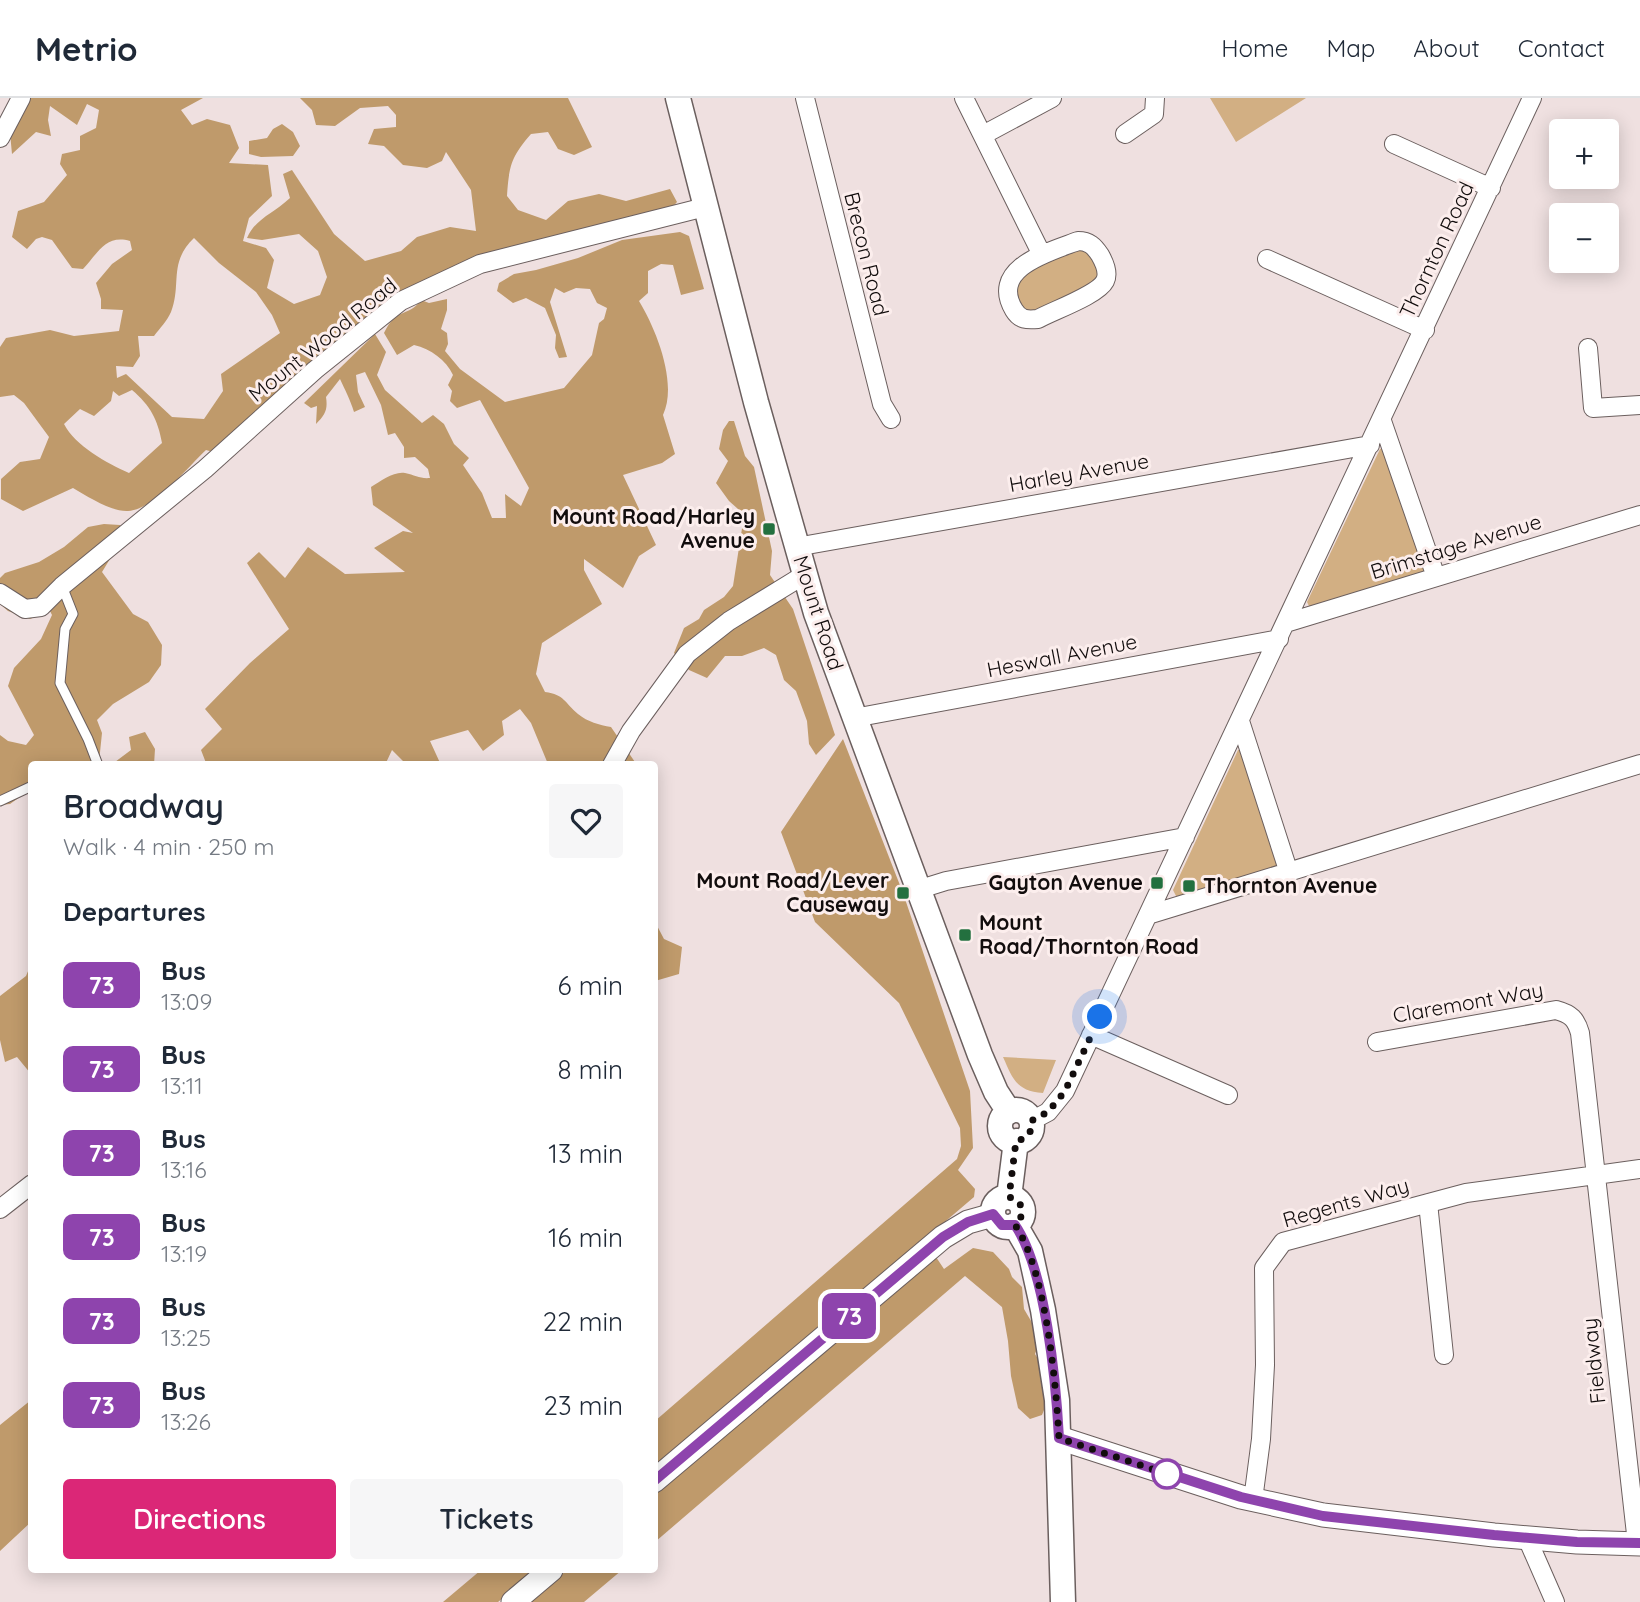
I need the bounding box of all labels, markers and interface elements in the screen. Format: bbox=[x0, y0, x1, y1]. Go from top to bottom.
text: Metrio bbox=[35, 28, 138, 69]
text: Home bbox=[1221, 33, 1288, 63]
text: Map bbox=[1326, 33, 1375, 63]
text: About bbox=[1413, 33, 1480, 63]
text: Contact bbox=[1518, 33, 1605, 63]
map controls bbox=[1549, 119, 1619, 273]
button: + bbox=[1549, 119, 1619, 189]
street label: Thornton Road bbox=[1393, 177, 1479, 322]
street label: Brecon Road bbox=[839, 189, 895, 318]
button: − bbox=[1549, 203, 1619, 273]
street label: Mount Wood Road bbox=[243, 272, 402, 407]
street label: Harley Avenue bbox=[1007, 447, 1151, 497]
place label: Mount Road/Harley Avenue bbox=[552, 503, 755, 553]
street label: Brimstage Avenue bbox=[1367, 508, 1544, 584]
marker: Mount Road/Harley Avenue bbox=[761, 521, 777, 537]
street label: Mount Road bbox=[788, 552, 850, 673]
street label: Heswall Avenue bbox=[984, 628, 1139, 682]
button: heart bbox=[549, 784, 623, 858]
text: Broadway bbox=[63, 785, 224, 826]
text: Walk · 4 min · 250 m bbox=[63, 832, 274, 861]
place label: Mount Road/Lever Causeway bbox=[696, 867, 889, 917]
place label: Gayton Avenue bbox=[988, 869, 1143, 895]
place label: Thornton Avenue bbox=[1203, 872, 1377, 898]
marker: Gayton Avenue bbox=[1149, 875, 1165, 891]
marker: Thornton Avenue bbox=[1181, 878, 1197, 894]
marker: Mount Road/Lever Causeway bbox=[895, 885, 911, 901]
text: Departures bbox=[63, 895, 206, 928]
place label: Mount Road/Thornton Road bbox=[979, 909, 1199, 959]
marker: Mount Road/Thornton Road bbox=[957, 927, 973, 943]
text: Bus bbox=[161, 954, 206, 987]
text: 6 min bbox=[558, 969, 623, 1002]
text: 73 bbox=[88, 970, 115, 1000]
street label: Claremont Way bbox=[1391, 976, 1545, 1028]
text: 13:09 bbox=[161, 987, 212, 1016]
your location bbox=[1082, 999, 1117, 1034]
text: Bus bbox=[161, 1038, 206, 1071]
text: 8 min bbox=[558, 1053, 623, 1086]
text: 73 bbox=[88, 1054, 115, 1084]
text: 13:11 bbox=[161, 1071, 203, 1100]
text: Bus bbox=[161, 1122, 206, 1155]
text: 13 min bbox=[548, 1137, 623, 1170]
text: 73 bbox=[88, 1138, 115, 1168]
text: 13:16 bbox=[161, 1155, 207, 1184]
street label: Regents Way bbox=[1280, 1172, 1412, 1232]
text: Bus bbox=[161, 1206, 206, 1239]
text: 16 min bbox=[548, 1221, 623, 1254]
text: 73 bbox=[88, 1222, 115, 1252]
text: 13:19 bbox=[161, 1239, 207, 1268]
text: Bus bbox=[161, 1290, 206, 1323]
line badge: 73 bbox=[818, 1293, 880, 1339]
text: 73 bbox=[836, 1301, 862, 1331]
text: 22 min bbox=[543, 1305, 623, 1338]
text: 73 bbox=[88, 1306, 115, 1336]
street label: Fieldway bbox=[1576, 1317, 1610, 1405]
text: 13:25 bbox=[161, 1323, 211, 1352]
text: Bus bbox=[161, 1374, 206, 1407]
text: 23 min bbox=[544, 1389, 623, 1422]
text: 73 bbox=[88, 1390, 115, 1420]
text: 13:26 bbox=[161, 1407, 211, 1436]
unlabelled marker bbox=[1152, 1459, 1182, 1489]
button: Directions bbox=[63, 1479, 336, 1559]
button: Tickets bbox=[350, 1479, 623, 1559]

